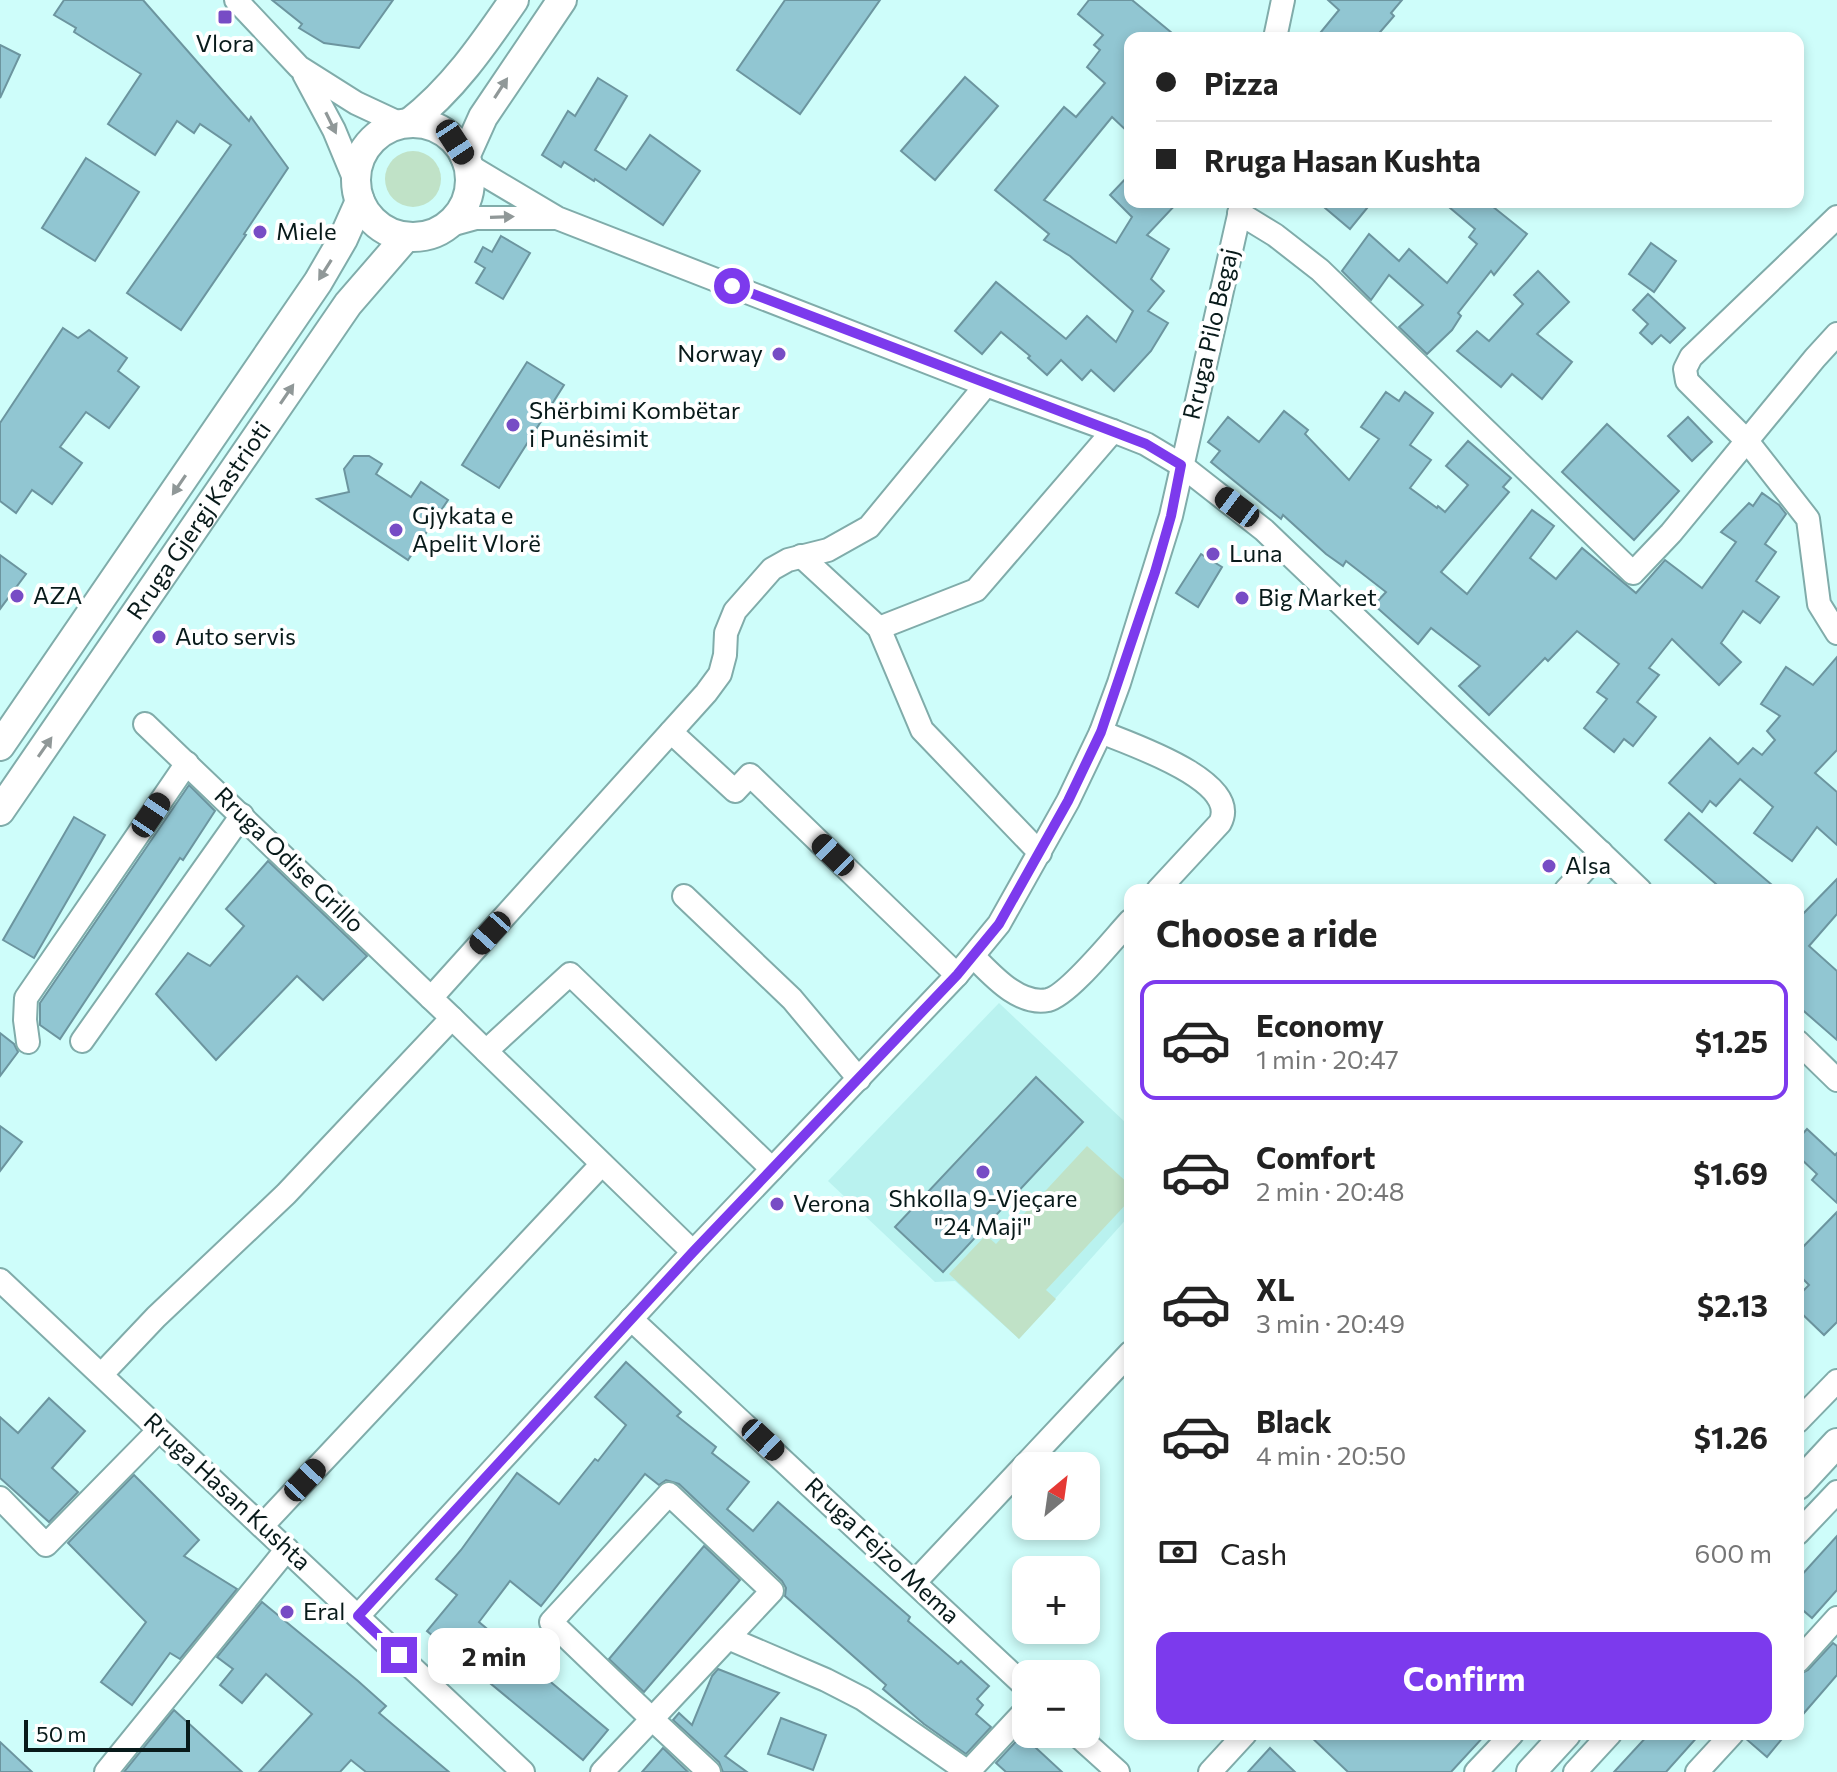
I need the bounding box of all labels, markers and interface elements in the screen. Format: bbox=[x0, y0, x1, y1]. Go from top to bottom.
marker: Vlora bbox=[216, 8, 234, 26]
place label: Vlora bbox=[196, 28, 254, 57]
text: Pizza bbox=[1204, 64, 1279, 101]
one-way arrow bbox=[494, 78, 509, 99]
one-way arrow bbox=[324, 112, 338, 135]
car bbox=[432, 115, 478, 169]
text: Rruga Hasan Kushta bbox=[1204, 141, 1481, 178]
one-way arrow bbox=[490, 210, 515, 223]
place label: Miele bbox=[276, 216, 337, 245]
marker: Miele bbox=[251, 223, 269, 241]
street label: Rruga Pilo Begaj bbox=[1176, 245, 1243, 422]
one-way arrow bbox=[318, 259, 333, 282]
route start bbox=[714, 268, 750, 304]
place label: Norway bbox=[677, 338, 763, 367]
marker: Norway bbox=[770, 345, 788, 363]
one-way arrow bbox=[279, 383, 294, 404]
place label: Shërbimi Kombëtar i Punësimit bbox=[529, 395, 741, 452]
street label: Rruga Gjergj Kastrioti bbox=[120, 415, 276, 625]
marker: Shërbimi Kombëtar i Punësimit bbox=[504, 416, 522, 434]
one-way arrow bbox=[171, 475, 186, 496]
car bbox=[1211, 483, 1263, 531]
place label: Gjykata e Apelit Vlorë bbox=[412, 500, 541, 557]
marker: Gjykata e Apelit Vlorë bbox=[387, 521, 405, 539]
place label: Luna bbox=[1229, 538, 1282, 567]
marker: Luna bbox=[1204, 545, 1222, 563]
place label: AZA bbox=[33, 580, 82, 609]
place label: Big Market bbox=[1258, 582, 1377, 611]
marker: AZA bbox=[8, 587, 26, 605]
marker: Big Market bbox=[1233, 589, 1251, 607]
place label: Auto servis bbox=[175, 621, 296, 650]
marker: Auto servis bbox=[150, 628, 168, 646]
one-way arrow bbox=[37, 736, 52, 757]
street label: Rruga Odise Grillo bbox=[209, 780, 371, 938]
car bbox=[128, 788, 174, 842]
car bbox=[807, 830, 859, 880]
place label: Alsa bbox=[1565, 850, 1611, 879]
marker: Alsa bbox=[1540, 857, 1558, 875]
car bbox=[465, 907, 515, 959]
text: Choose a ride bbox=[1156, 910, 1377, 954]
icon: car bbox=[1160, 1004, 1232, 1076]
text: Economy bbox=[1256, 1006, 1384, 1043]
text: $1.25 bbox=[1695, 1022, 1768, 1059]
text: 1 min · 20:47 bbox=[1256, 1043, 1399, 1074]
icon: car bbox=[1160, 1136, 1232, 1208]
text: Comfort bbox=[1256, 1138, 1375, 1175]
text: $1.69 bbox=[1693, 1154, 1768, 1191]
marker: Shkolla 9-Vjeçare "24 Maji" bbox=[974, 1163, 992, 1181]
text: 2 min · 20:48 bbox=[1256, 1175, 1405, 1206]
place label: Shkolla 9-Vjeçare "24 Maji" bbox=[889, 1183, 1077, 1240]
place label: Verona bbox=[793, 1188, 870, 1217]
marker: Verona bbox=[768, 1195, 786, 1213]
icon: car bbox=[1160, 1268, 1232, 1340]
text: XL bbox=[1256, 1270, 1295, 1307]
text: $2.13 bbox=[1697, 1286, 1768, 1323]
text: 3 min · 20:49 bbox=[1256, 1307, 1405, 1338]
icon: car bbox=[1160, 1400, 1232, 1472]
text: Black bbox=[1256, 1402, 1332, 1439]
street label: Rruga Hasan Kushta bbox=[139, 1406, 318, 1576]
car bbox=[737, 1415, 789, 1465]
text: $1.26 bbox=[1694, 1418, 1768, 1455]
text: 4 min · 20:50 bbox=[1256, 1439, 1406, 1470]
north arrow bbox=[1012, 1452, 1100, 1540]
map controls bbox=[1012, 1452, 1100, 1748]
car bbox=[280, 1454, 330, 1506]
street label: Rruga Fejzo Mema bbox=[800, 1471, 966, 1629]
icon: cash bbox=[1156, 1530, 1200, 1574]
text: Cash bbox=[1220, 1534, 1287, 1571]
text: 600 m bbox=[1695, 1537, 1772, 1568]
button: + bbox=[1012, 1556, 1100, 1644]
place label: Eral bbox=[303, 1596, 345, 1625]
marker: Eral bbox=[278, 1603, 296, 1621]
callout: 2 min bbox=[427, 1627, 559, 1683]
button: Confirm bbox=[1156, 1632, 1772, 1724]
route end bbox=[381, 1637, 417, 1673]
text: 2 min bbox=[462, 1640, 526, 1671]
button: − bbox=[1012, 1660, 1100, 1748]
scale bar bbox=[24, 1716, 190, 1752]
text: 50 m bbox=[36, 1720, 86, 1747]

